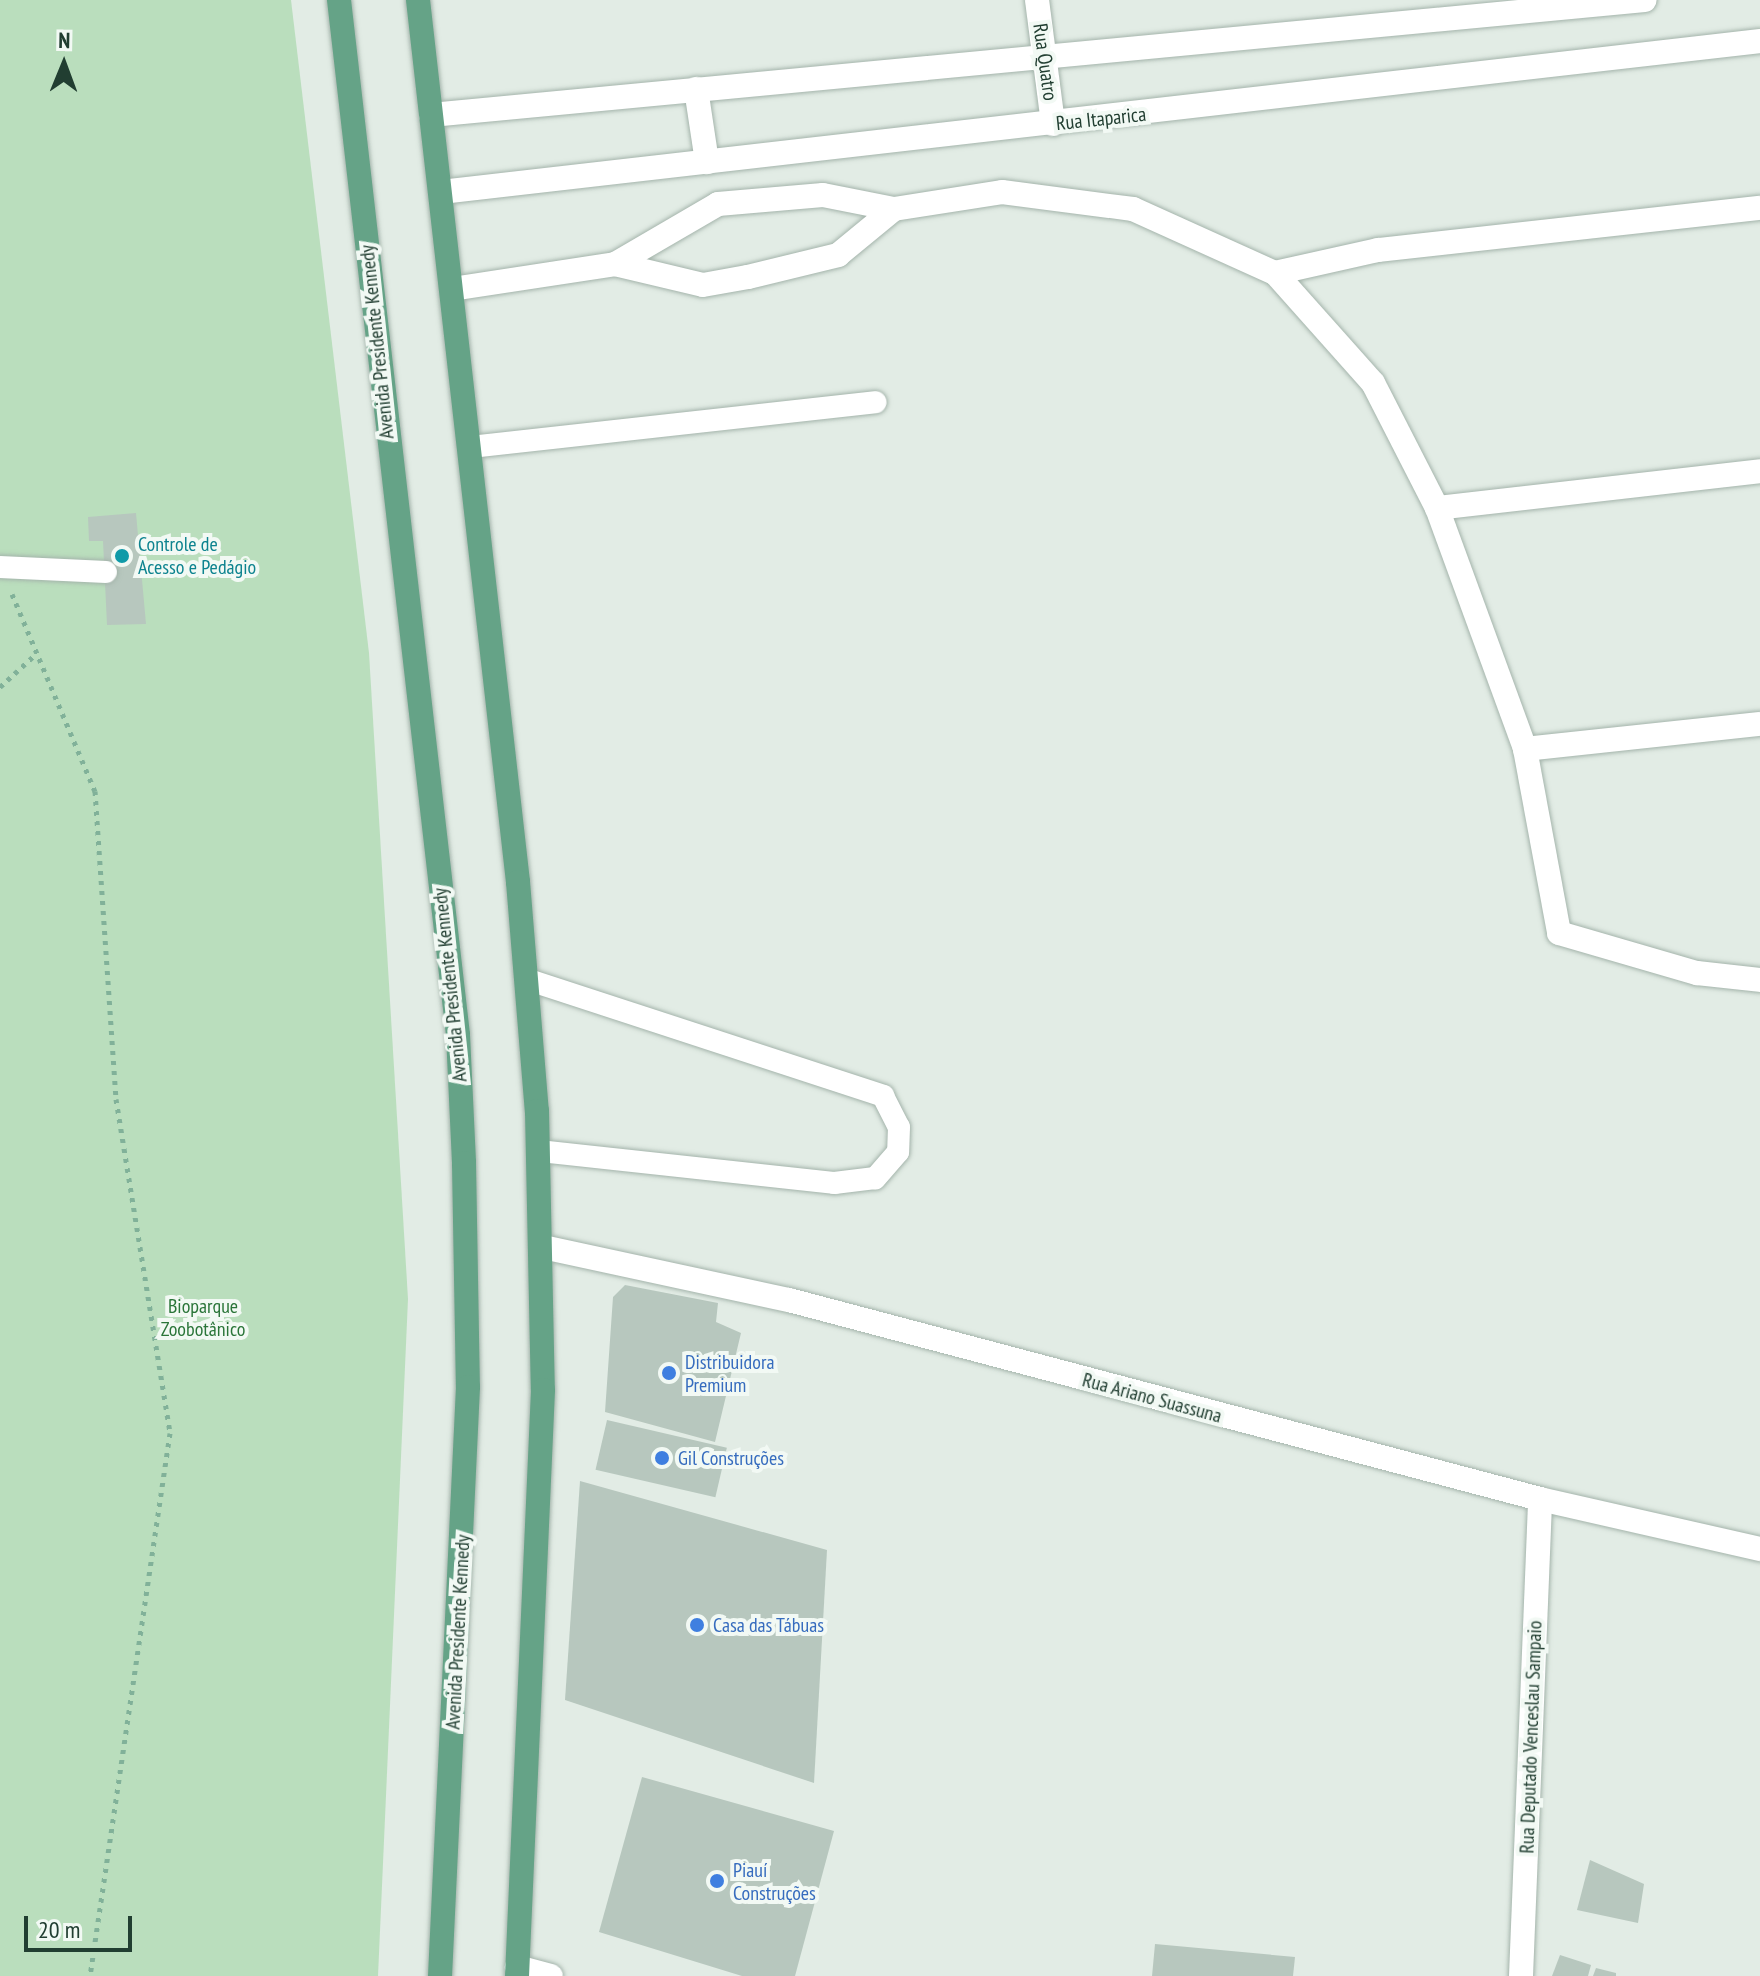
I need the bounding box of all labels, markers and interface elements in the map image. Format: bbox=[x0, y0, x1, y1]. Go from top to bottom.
street label: Rua Quatro bbox=[1028, 22, 1062, 102]
north arrow bbox=[24, 24, 104, 104]
text: N bbox=[58, 26, 71, 54]
street label: Rua Itaparica bbox=[1055, 102, 1147, 136]
street label: Avenida Presidente Kennedy bbox=[355, 244, 399, 440]
place label: Controle de Acesso e Pedágio bbox=[138, 532, 256, 579]
marker: Controle de Acesso e Pedágio bbox=[113, 547, 131, 565]
street label: Avenida Presidente Kennedy bbox=[428, 887, 472, 1083]
park label: Bioparque Zoobotânico bbox=[161, 1295, 245, 1342]
place label: Distribuidora Premium bbox=[685, 1350, 774, 1397]
marker: Distribuidora Premium bbox=[660, 1364, 678, 1382]
street label: Rua Ariano Suassuna bbox=[1080, 1368, 1224, 1428]
place label: Gil Construções bbox=[678, 1446, 784, 1470]
marker: Gil Construções bbox=[653, 1449, 671, 1467]
street label: Avenida Presidente Kennedy bbox=[441, 1534, 475, 1730]
place label: Casa das Tábuas bbox=[713, 1613, 824, 1637]
marker: Casa das Tábuas bbox=[688, 1616, 706, 1634]
street label: Rua Deputado Venceslau Sampaio bbox=[1515, 1620, 1547, 1854]
place label: Piauí Construções bbox=[733, 1858, 816, 1905]
marker: Piauí Construções bbox=[708, 1872, 726, 1890]
scale bar bbox=[28, 1900, 136, 1950]
text: 20 m bbox=[38, 1914, 80, 1945]

